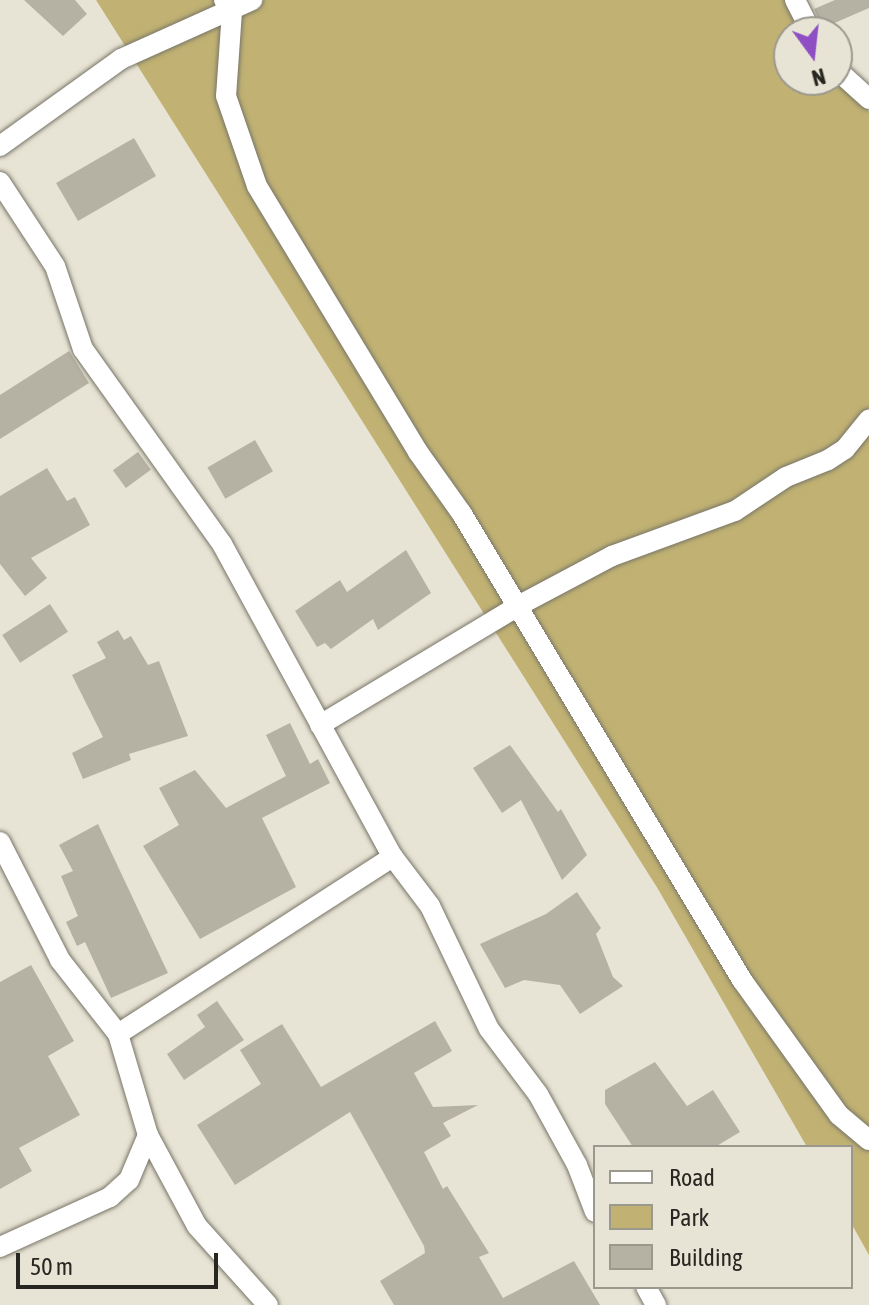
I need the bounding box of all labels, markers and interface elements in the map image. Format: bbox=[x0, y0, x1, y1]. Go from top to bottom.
north arrow bbox=[773, 16, 853, 96]
text: N bbox=[809, 63, 828, 91]
legend bbox=[593, 1145, 853, 1289]
text: Road bbox=[669, 1164, 715, 1191]
text: Park bbox=[669, 1204, 709, 1231]
scale bar bbox=[20, 1237, 222, 1287]
text: Building bbox=[669, 1244, 742, 1271]
text: 50 m bbox=[30, 1253, 73, 1280]

